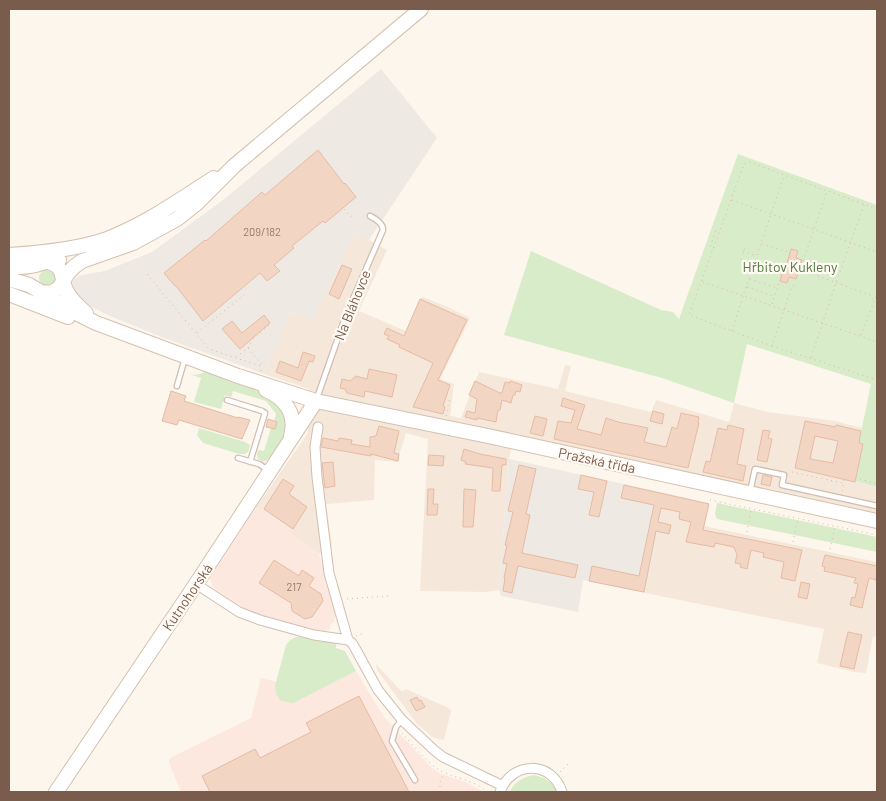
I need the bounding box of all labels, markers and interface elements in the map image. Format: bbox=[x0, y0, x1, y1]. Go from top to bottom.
house number: 209/182 bbox=[243, 225, 281, 238]
park label: Hřbitov Kukleny bbox=[743, 258, 838, 275]
street label: Na Bláhovce bbox=[330, 267, 374, 343]
street label: Pražská třída bbox=[557, 444, 637, 476]
street label: Kutnohorská bbox=[158, 560, 216, 634]
house number: 217 bbox=[287, 580, 301, 593]

